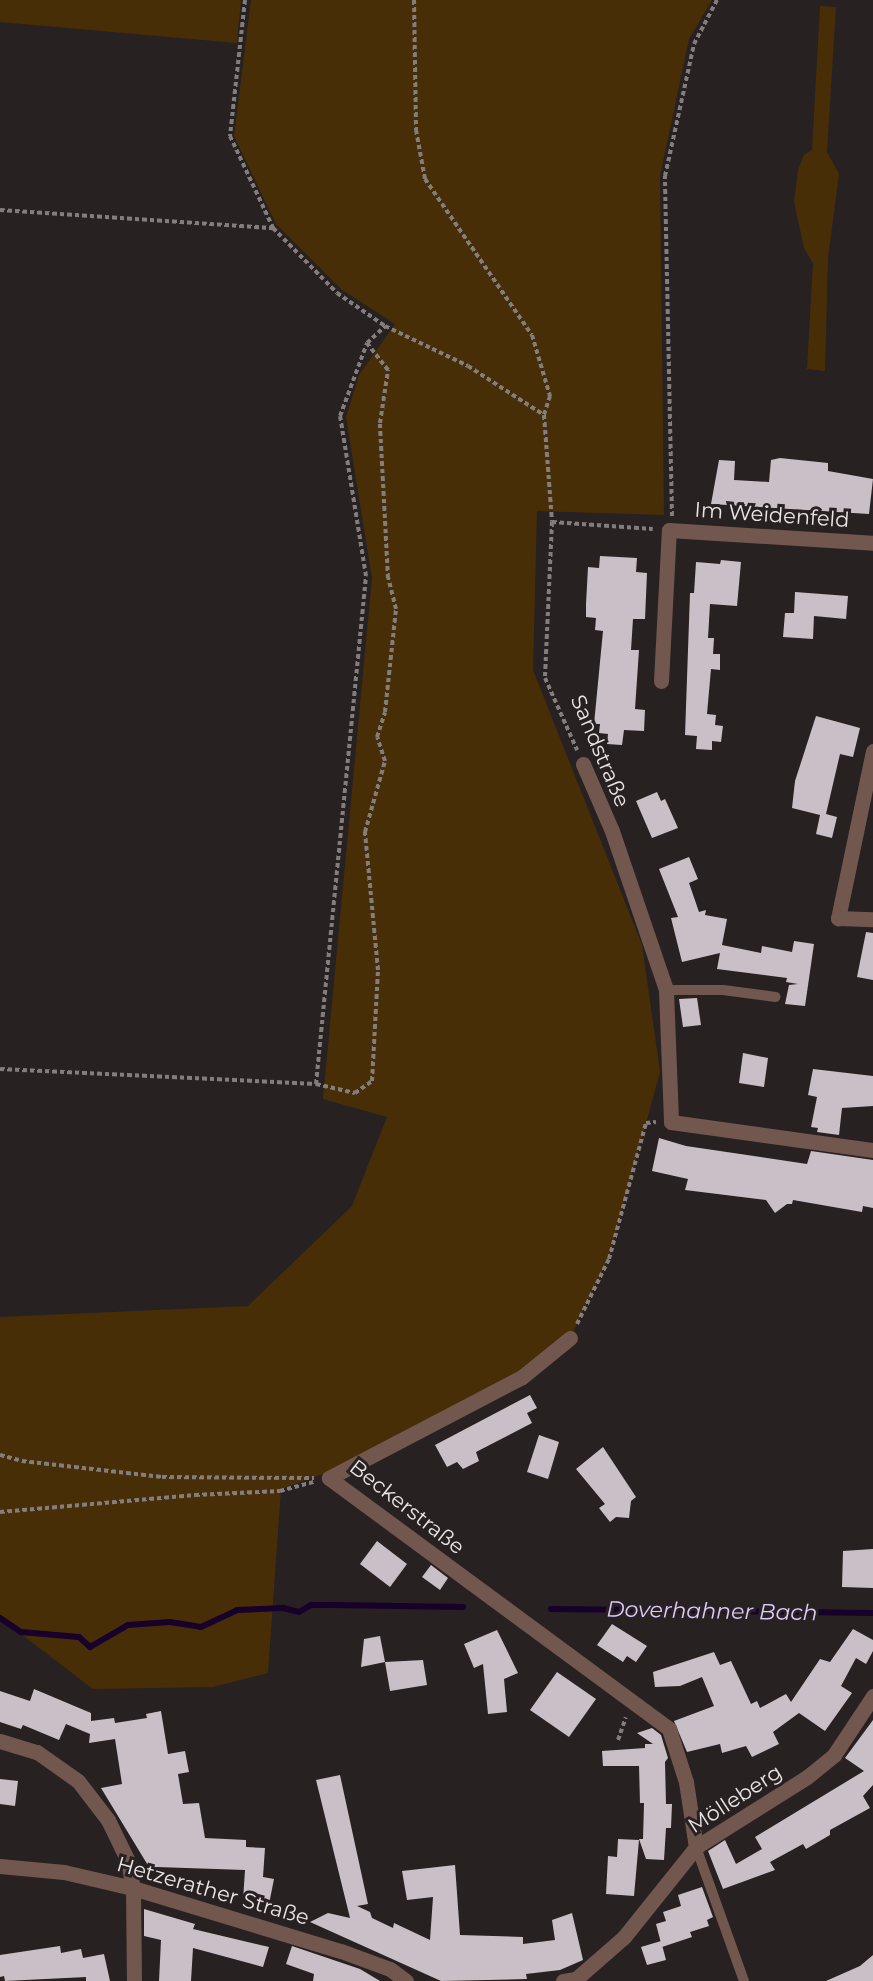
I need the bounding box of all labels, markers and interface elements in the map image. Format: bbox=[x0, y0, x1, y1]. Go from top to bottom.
street label: Im Weidenfeld bbox=[694, 497, 850, 533]
street label: Sandstraße bbox=[565, 691, 635, 811]
street label: Beckerstraße bbox=[345, 1454, 469, 1560]
water label: Doverhahner Bach bbox=[606, 1596, 818, 1626]
street label: Mölleberg bbox=[683, 1759, 787, 1839]
street label: Hetzerather Straße bbox=[114, 1851, 312, 1931]

